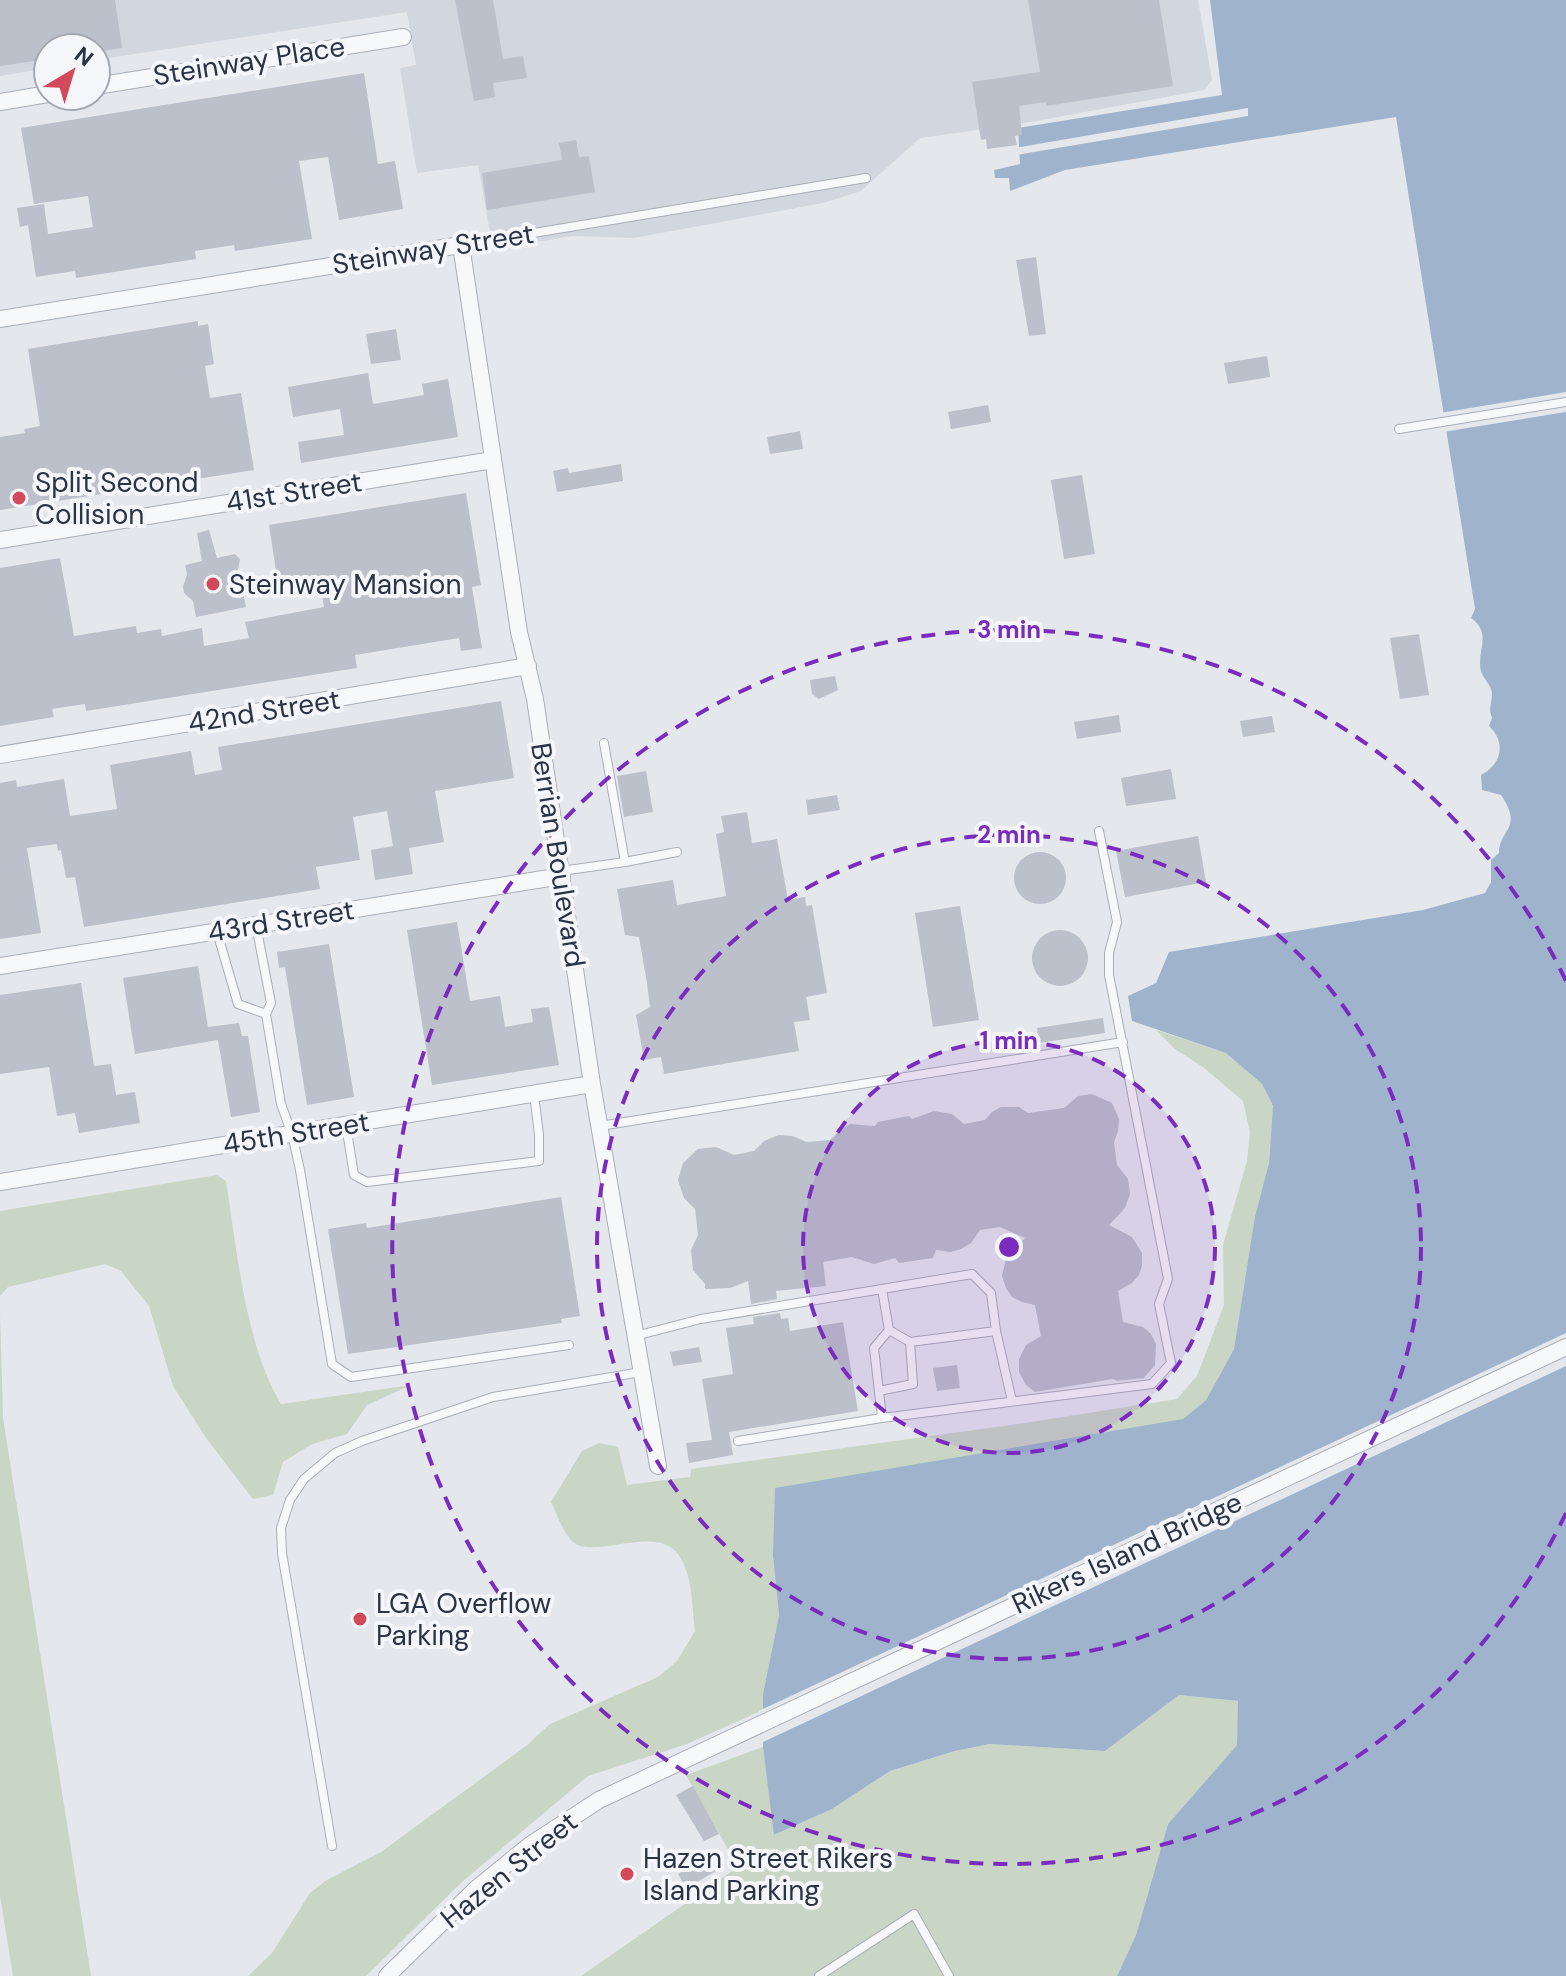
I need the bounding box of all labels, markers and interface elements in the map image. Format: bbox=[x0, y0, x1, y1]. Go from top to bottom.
street label: Steinway Place bbox=[150, 28, 348, 94]
north arrow bbox=[32, 32, 112, 112]
text: N bbox=[69, 40, 99, 73]
street label: Steinway Street bbox=[330, 215, 536, 283]
street label: 41st Street bbox=[223, 463, 365, 521]
place label: Split Second Collision bbox=[35, 464, 199, 533]
marker: Split Second Collision bbox=[10, 489, 28, 507]
place label: Steinway Mansion bbox=[229, 566, 462, 603]
marker: Steinway Mansion bbox=[204, 575, 222, 593]
text: 3 min bbox=[977, 614, 1041, 645]
street label: 42nd Street bbox=[185, 681, 343, 741]
street label: Berrian Boulevard bbox=[522, 740, 594, 970]
text: 2 min bbox=[977, 819, 1041, 850]
street label: 43rd Street bbox=[205, 891, 357, 951]
text: 1 min bbox=[980, 1025, 1038, 1056]
street label: 45th Street bbox=[220, 1103, 372, 1163]
centre of rings bbox=[995, 1233, 1023, 1261]
street label: Rikers Island Bridge bbox=[1006, 1483, 1248, 1623]
place label: LGA Overflow Parking bbox=[376, 1585, 551, 1654]
marker: LGA Overflow Parking bbox=[351, 1610, 369, 1628]
street label: Hazen Street bbox=[433, 1803, 585, 1937]
place label: Hazen Street Rikers Island Parking bbox=[643, 1840, 893, 1909]
marker: Hazen Street Rikers Island Parking bbox=[618, 1865, 636, 1883]

